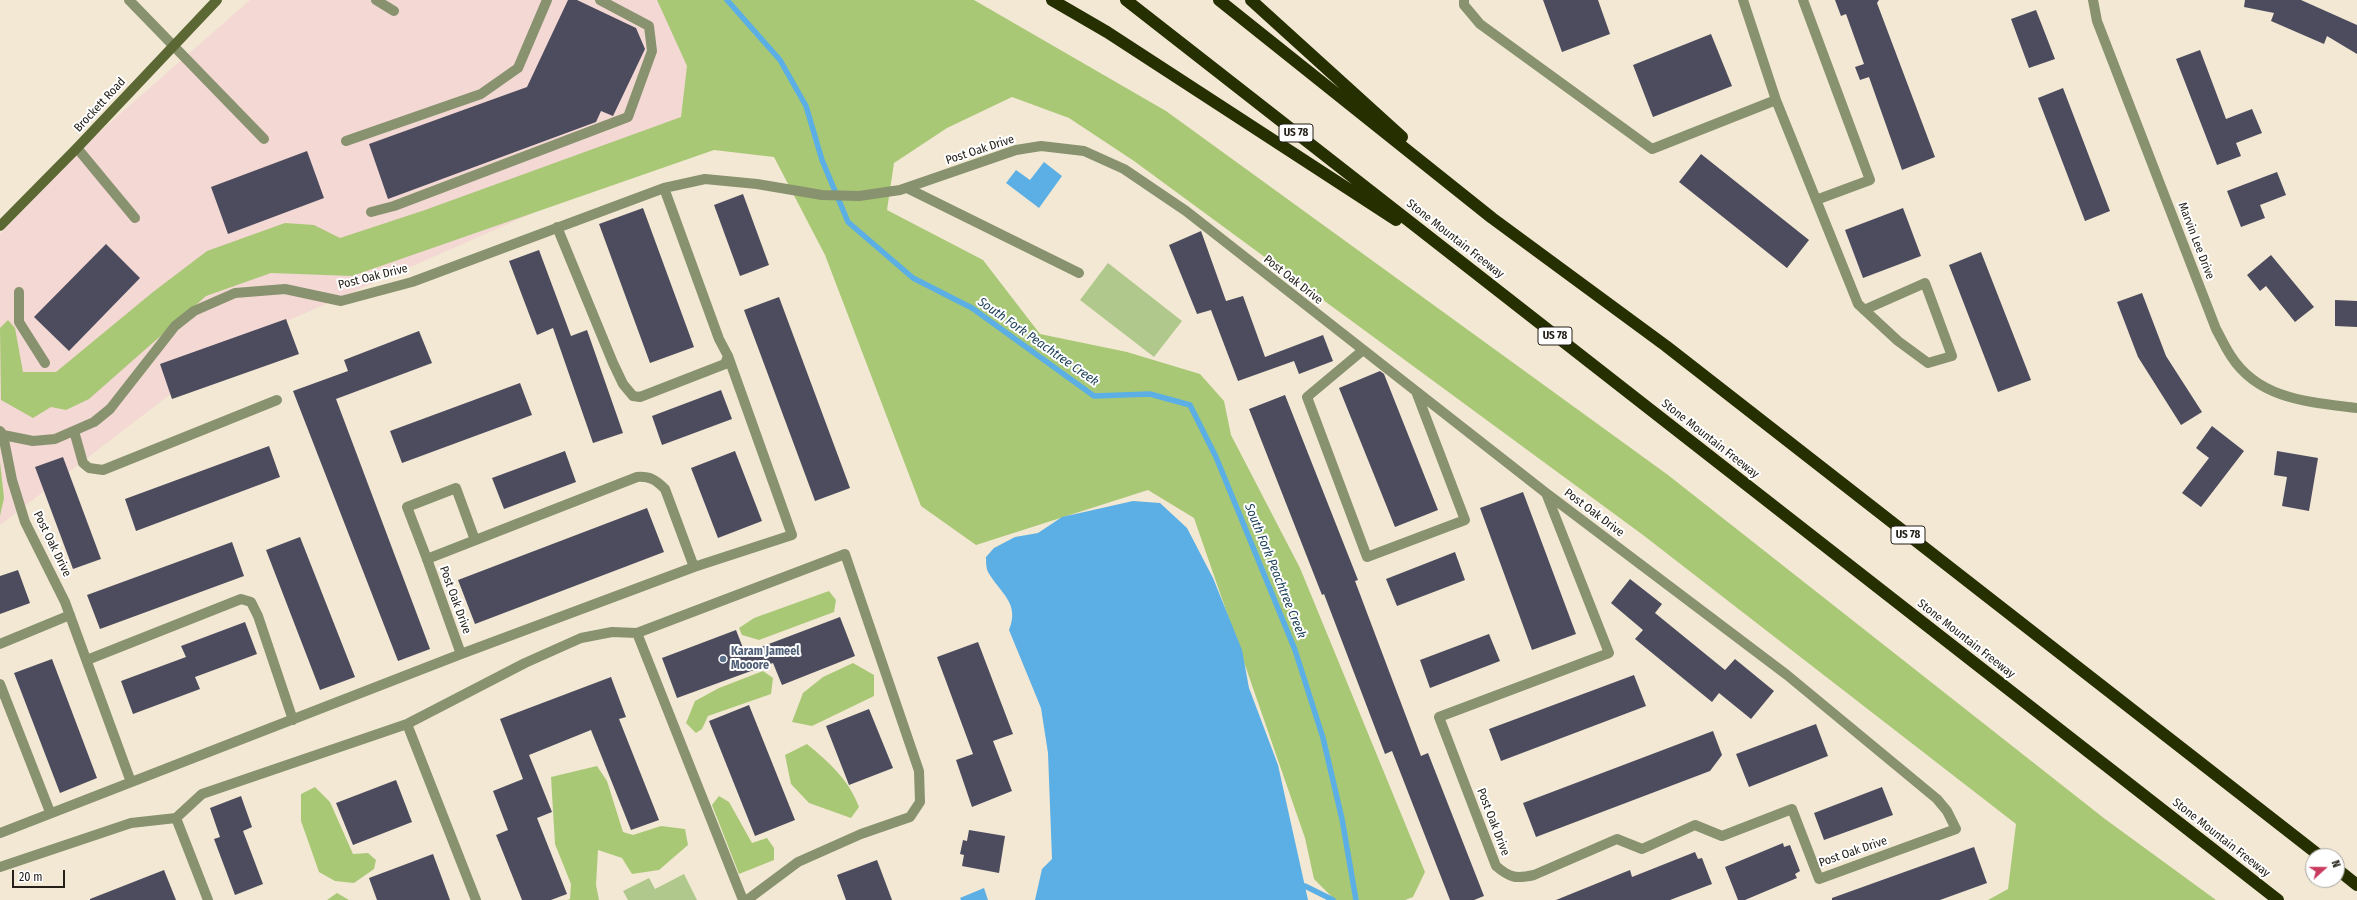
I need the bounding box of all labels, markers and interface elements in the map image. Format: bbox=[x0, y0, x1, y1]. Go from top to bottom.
street label: Brockett Road bbox=[71, 75, 129, 135]
road number: US 78 bbox=[1279, 124, 1313, 142]
street label: Post Oak Drive bbox=[944, 132, 1016, 168]
street label: Stone Mountain Freeway bbox=[1403, 196, 1507, 282]
street label: Marvin Lee Drive bbox=[2175, 200, 2217, 282]
street label: Post Oak Drive bbox=[1261, 252, 1325, 308]
street label: Post Oak Drive bbox=[337, 261, 409, 293]
water label: South Fork Peachtree Creek bbox=[974, 294, 1102, 390]
road number: US 78 bbox=[1538, 327, 1572, 345]
street label: Stone Mountain Freeway bbox=[1658, 396, 1762, 482]
street label: Post Oak Drive bbox=[1561, 486, 1627, 540]
water label: South Fork Peachtree Creek bbox=[1241, 501, 1309, 641]
street label: Post Oak Drive bbox=[30, 509, 74, 579]
road number: US 78 bbox=[1891, 526, 1925, 544]
street label: Post Oak Drive bbox=[436, 564, 474, 636]
street label: Stone Mountain Freeway bbox=[1914, 596, 2018, 682]
place label: Karam Jameel Mooore bbox=[731, 645, 800, 673]
marker: Karam Jameel Mooore bbox=[718, 654, 728, 664]
street label: Post Oak Drive bbox=[1474, 786, 1512, 858]
street label: Stone Mountain Freeway bbox=[2169, 795, 2273, 881]
street label: Post Oak Drive bbox=[1817, 834, 1889, 870]
north arrow bbox=[2305, 848, 2345, 888]
text: N bbox=[2328, 858, 2343, 869]
scale bar bbox=[14, 862, 67, 888]
text: 20 m bbox=[19, 870, 43, 884]

